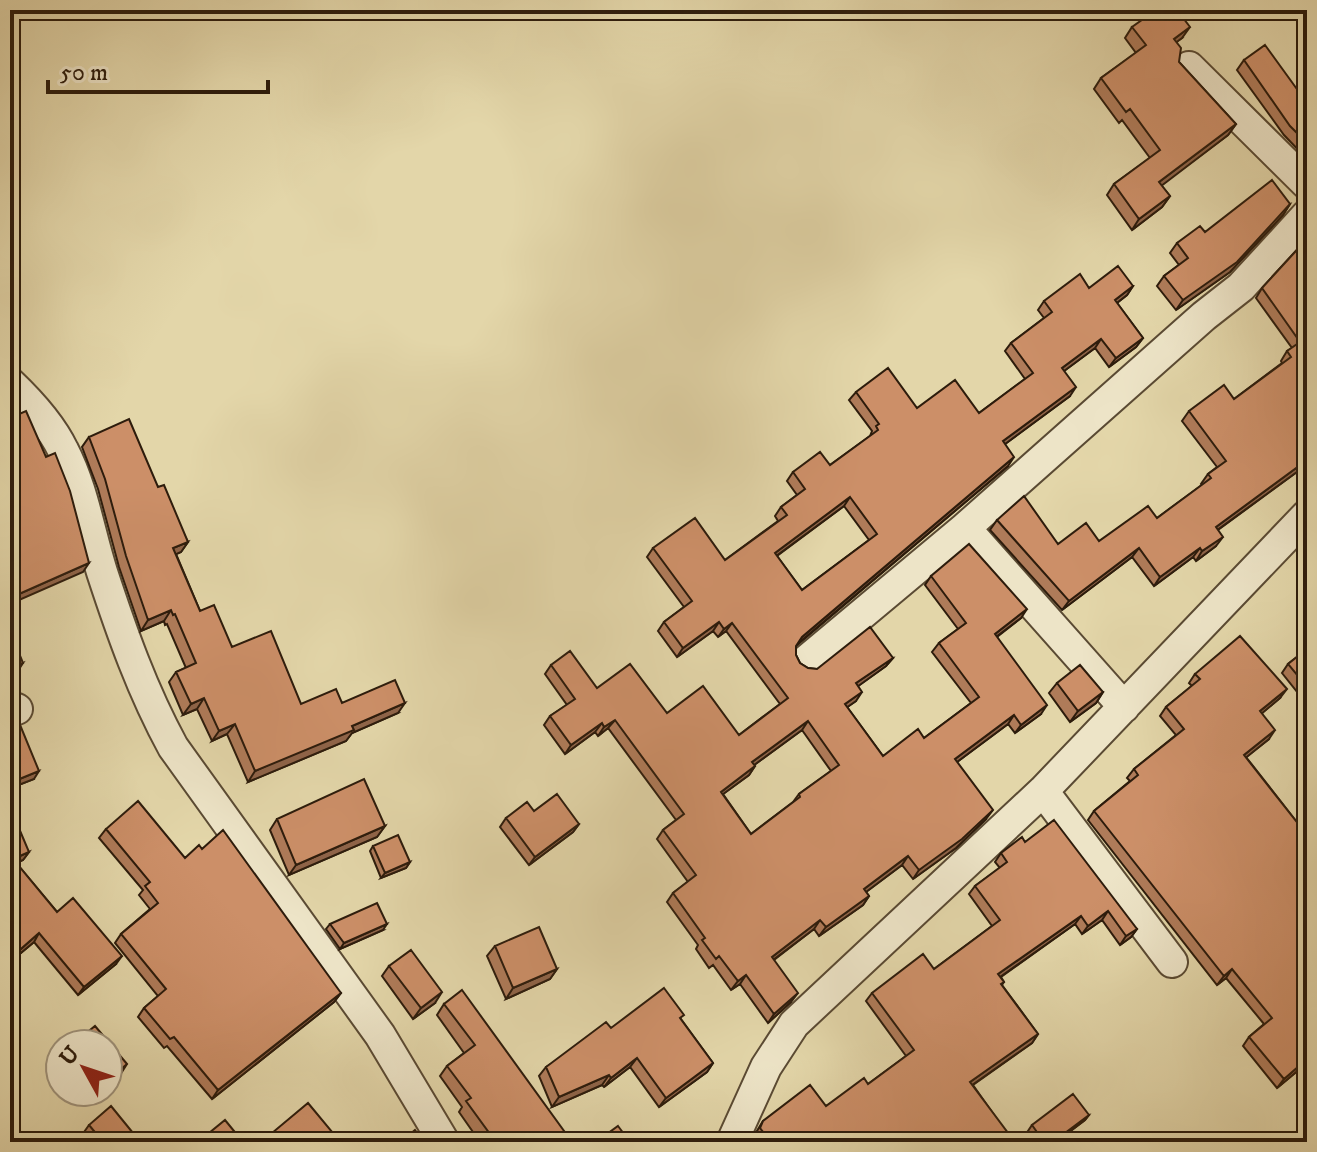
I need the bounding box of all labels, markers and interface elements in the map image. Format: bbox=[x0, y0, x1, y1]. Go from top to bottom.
scale bar bbox=[48, 44, 268, 94]
text: 50 m bbox=[60, 58, 108, 88]
north arrow bbox=[44, 1028, 124, 1108]
text: U bbox=[54, 1041, 86, 1071]

